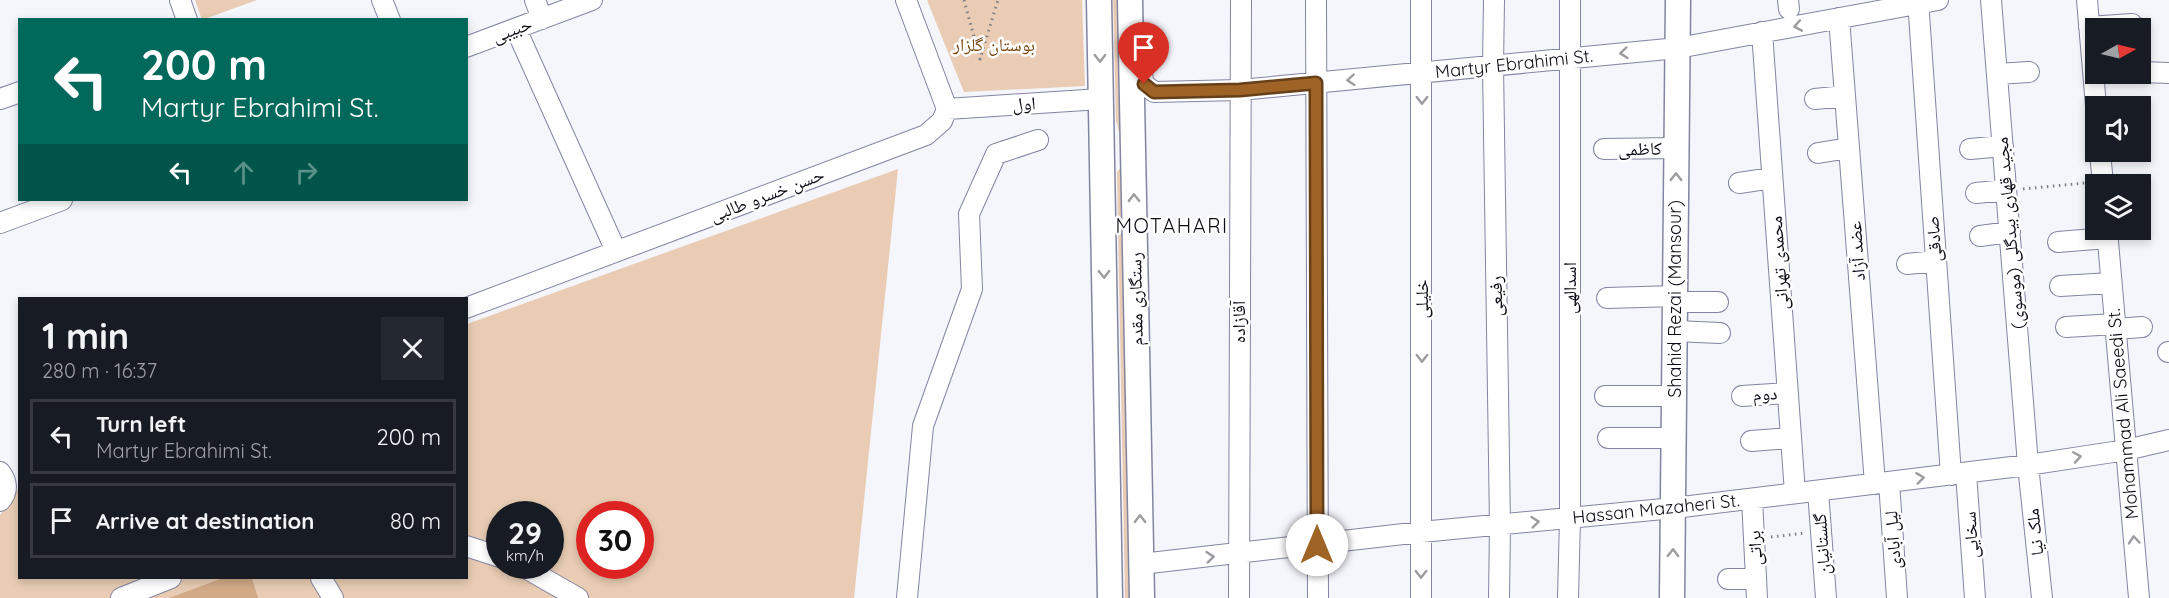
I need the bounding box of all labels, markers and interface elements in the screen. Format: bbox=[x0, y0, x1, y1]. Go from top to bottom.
street label: حبیبی bbox=[489, 11, 535, 48]
north arrow bbox=[2085, 18, 2151, 84]
map controls bbox=[2085, 18, 2151, 240]
one-way arrow bbox=[1794, 19, 1804, 32]
pin bbox=[1118, 22, 1169, 84]
icon: arrive bbox=[1127, 31, 1160, 64]
park label: بوستان گلزار bbox=[952, 33, 1035, 56]
text: 200 m bbox=[141, 38, 267, 91]
icon: left bbox=[42, 42, 120, 120]
street label: Martyr Ebrahimi St. bbox=[1434, 44, 1594, 83]
one-way arrow bbox=[1619, 46, 1628, 59]
one-way arrow bbox=[1094, 54, 1106, 63]
one-way arrow bbox=[1346, 73, 1355, 86]
text: Martyr Ebrahimi St. bbox=[141, 90, 379, 124]
street label: اول bbox=[1011, 91, 1036, 116]
one-way arrow bbox=[1416, 96, 1428, 105]
button: sound bbox=[2085, 96, 2151, 162]
street label: مجید قهاری بیدگلی (موسوی) bbox=[1990, 136, 2029, 330]
street label: کاظمی bbox=[1618, 137, 1663, 160]
icon: left bbox=[164, 156, 197, 189]
icon: ahead bbox=[227, 156, 260, 189]
icon: right bbox=[290, 156, 323, 189]
street label: حسن خسرو طالبی bbox=[706, 162, 827, 227]
one-way arrow bbox=[1670, 172, 1683, 181]
button: layers bbox=[2085, 174, 2151, 240]
one-way arrow bbox=[1128, 193, 1140, 202]
street label: Shahid Rezai (Mansour) bbox=[1663, 200, 1686, 398]
district label: MOTAHARI bbox=[1115, 213, 1229, 238]
street label: محمدی تهرانی bbox=[1764, 215, 1793, 311]
street label: صادقی bbox=[1920, 215, 1947, 263]
street label: عضد آزاد bbox=[1843, 221, 1870, 282]
street label: رستگاری مقدم bbox=[1123, 252, 1149, 346]
street label: اسدالهی bbox=[1558, 262, 1581, 314]
one-way arrow bbox=[1098, 270, 1110, 279]
street label: رفیعی bbox=[1484, 275, 1507, 317]
street label: خلیلی bbox=[1410, 279, 1433, 319]
street label: آقازاده bbox=[1227, 300, 1250, 343]
street label: Mohammad Ali Saeedi St. bbox=[2102, 308, 2143, 520]
text: 1 min bbox=[42, 313, 129, 358]
button: close bbox=[381, 317, 444, 380]
one-way arrow bbox=[1416, 354, 1428, 363]
text: 280 m · 16:37 bbox=[42, 358, 157, 383]
street label: دوم bbox=[1752, 381, 1778, 407]
text: Turn left bbox=[96, 410, 186, 438]
icon: left bbox=[45, 420, 78, 453]
text: 200 m bbox=[377, 423, 441, 451]
text: Martyr Ebrahimi St. bbox=[96, 438, 272, 463]
one-way arrow bbox=[2073, 452, 2082, 464]
one-way arrow bbox=[1915, 473, 1924, 485]
street label: Hassan Mazaheri St. bbox=[1571, 488, 1741, 529]
speed limit sign: 30 bbox=[576, 501, 654, 579]
icon: arrive bbox=[45, 504, 78, 537]
text: Arrive at destination bbox=[96, 507, 314, 535]
text: 80 m bbox=[390, 507, 441, 535]
street label: ملک نیا bbox=[2021, 507, 2048, 557]
street label: لیل آبادی bbox=[1879, 510, 1906, 570]
street label: سخایی bbox=[1957, 511, 1984, 559]
street label: گلستانیان bbox=[1808, 512, 1835, 575]
position arrow bbox=[1285, 513, 1349, 577]
text: 29 bbox=[508, 514, 542, 552]
one-way arrow bbox=[1134, 514, 1146, 523]
one-way arrow bbox=[1531, 516, 1540, 529]
street label: براتی bbox=[1742, 530, 1767, 566]
one-way arrow bbox=[2128, 535, 2141, 544]
text: km/h bbox=[506, 546, 544, 565]
one-way arrow bbox=[1667, 549, 1679, 558]
one-way arrow bbox=[1206, 551, 1215, 564]
one-way arrow bbox=[1415, 570, 1427, 579]

